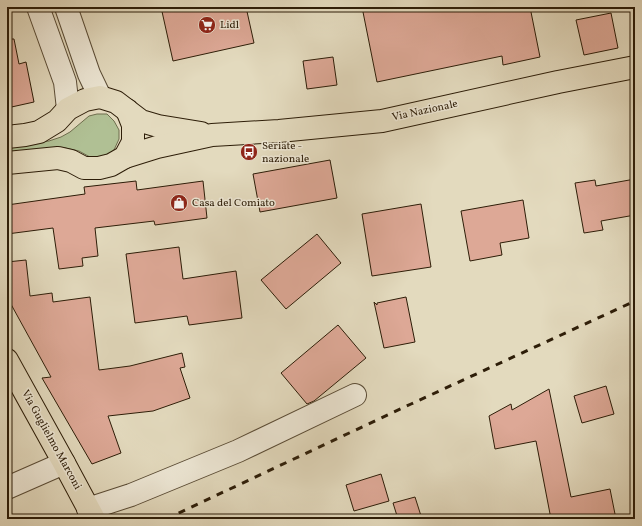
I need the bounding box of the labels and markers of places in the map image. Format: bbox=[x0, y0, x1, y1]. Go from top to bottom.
supermarket icon: Lidl bbox=[197, 15, 217, 35]
place label: Lidl bbox=[220, 18, 239, 33]
place label: Seriate - nazionale bbox=[262, 139, 309, 167]
bus stop icon: Seriate - nazionale bbox=[239, 142, 259, 162]
shop icon: Casa del Comiato bbox=[169, 193, 189, 213]
place label: Casa del Comiato bbox=[192, 196, 275, 211]

